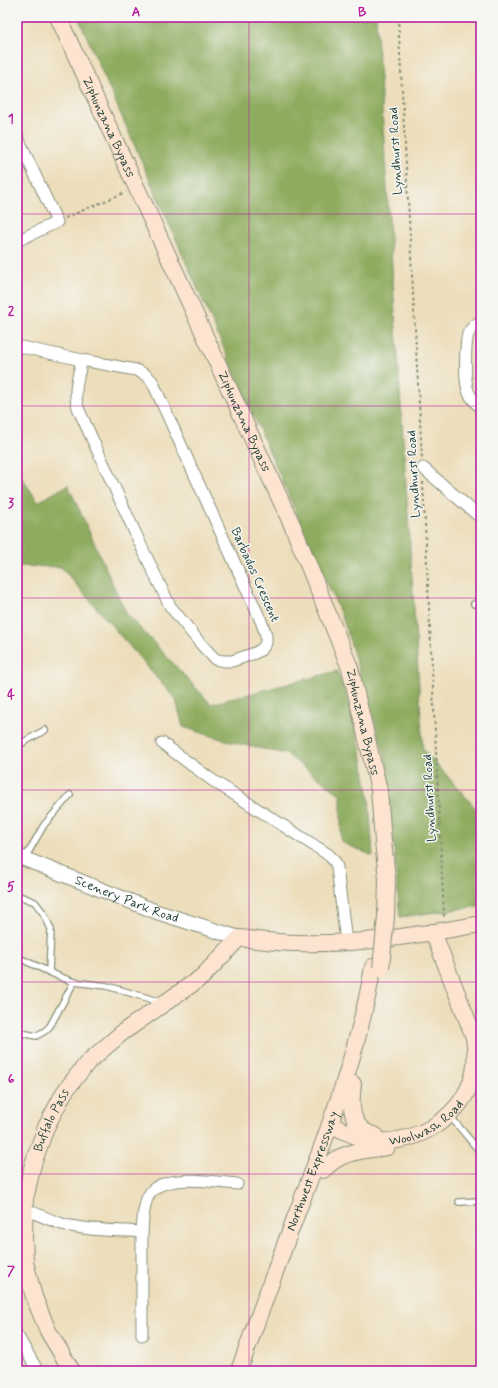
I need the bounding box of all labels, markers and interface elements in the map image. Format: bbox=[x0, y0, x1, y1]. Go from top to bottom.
text: A bbox=[132, 4, 140, 21]
text: B bbox=[358, 4, 367, 21]
street label: Ziphunzana Bypass bbox=[78, 74, 139, 180]
street label: Lyndhurst Road bbox=[385, 107, 407, 195]
text: 1 bbox=[8, 111, 14, 128]
text: 2 bbox=[8, 303, 15, 320]
street label: Ziphunzana Bypass bbox=[214, 368, 275, 475]
street label: Lyndhurst Road bbox=[403, 430, 425, 518]
text: 3 bbox=[8, 495, 14, 512]
street label: Barbados Crescent bbox=[226, 525, 284, 625]
street label: Ziphunzana Bypass bbox=[342, 667, 384, 777]
text: 4 bbox=[7, 687, 15, 704]
street label: Lyndhurst Road bbox=[419, 754, 441, 842]
street label: Scenery Park Road bbox=[72, 872, 181, 927]
text: 5 bbox=[7, 879, 15, 896]
text: 6 bbox=[8, 1071, 15, 1088]
street label: Buffalo Pass bbox=[29, 1085, 73, 1154]
street label: Woolwash Road bbox=[388, 1096, 467, 1150]
street label: Northwest Expressway bbox=[282, 1109, 342, 1233]
text: 7 bbox=[7, 1263, 15, 1280]

